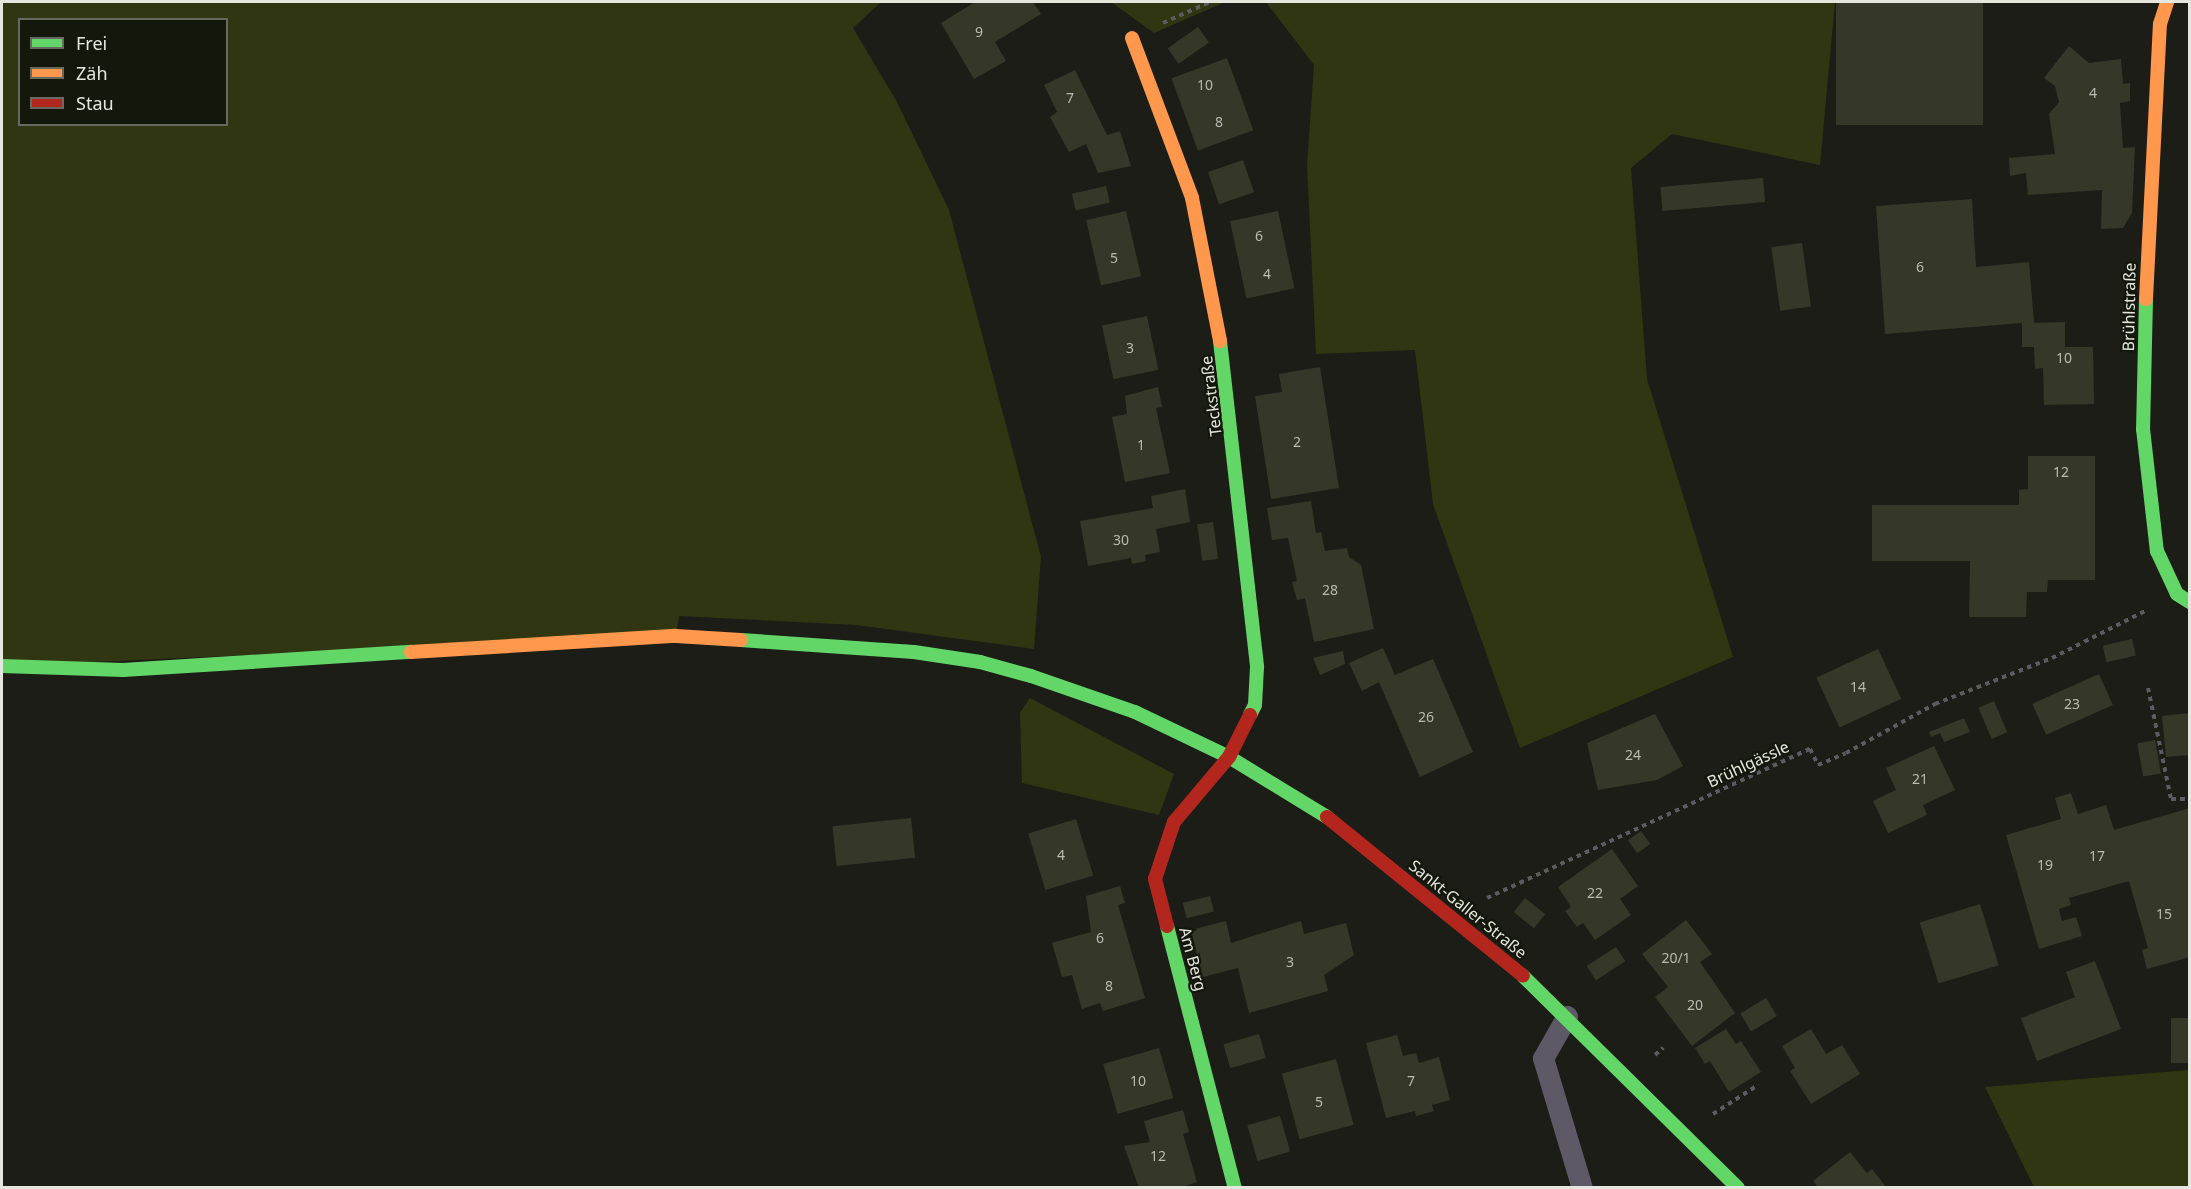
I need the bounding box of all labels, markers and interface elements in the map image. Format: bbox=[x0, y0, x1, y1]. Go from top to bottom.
legend bbox=[18, 18, 228, 126]
house number: 9 bbox=[975, 24, 983, 40]
text: Frei bbox=[76, 31, 107, 55]
text: Zäh bbox=[76, 61, 108, 85]
house number: 10 bbox=[1197, 77, 1213, 93]
house number: 4 bbox=[2089, 85, 2097, 101]
house number: 7 bbox=[1066, 90, 1074, 106]
text: Stau bbox=[76, 91, 114, 115]
house number: 8 bbox=[1215, 114, 1223, 130]
house number: 6 bbox=[1255, 228, 1263, 244]
house number: 5 bbox=[1110, 250, 1118, 266]
house number: 6 bbox=[1916, 259, 1924, 275]
street label: Brühlstraße bbox=[2119, 262, 2139, 352]
house number: 4 bbox=[1263, 266, 1271, 282]
house number: 3 bbox=[1126, 340, 1134, 356]
house number: 10 bbox=[2056, 350, 2072, 366]
street label: Teckstraße bbox=[1197, 355, 1225, 437]
house number: 2 bbox=[1293, 434, 1301, 450]
house number: 1 bbox=[1137, 437, 1145, 453]
house number: 12 bbox=[2053, 464, 2069, 480]
house number: 30 bbox=[1113, 532, 1129, 548]
house number: 28 bbox=[1322, 582, 1338, 598]
house number: 14 bbox=[1850, 679, 1866, 695]
house number: 23 bbox=[2064, 696, 2080, 712]
house number: 26 bbox=[1418, 709, 1434, 725]
street label: Brühlgässle bbox=[1704, 737, 1792, 791]
house number: 24 bbox=[1625, 747, 1641, 763]
house number: 21 bbox=[1912, 771, 1928, 787]
house number: 4 bbox=[1057, 847, 1065, 863]
house number: 17 bbox=[2089, 848, 2105, 864]
street label: Sankt-Galler-Straße bbox=[1405, 856, 1531, 962]
house number: 19 bbox=[2037, 857, 2053, 873]
house number: 22 bbox=[1587, 885, 1603, 901]
house number: 15 bbox=[2156, 906, 2172, 922]
street label: Am Berg bbox=[1175, 925, 1211, 993]
house number: 6 bbox=[1096, 930, 1104, 946]
house number: 20/1 bbox=[1661, 950, 1691, 966]
house number: 3 bbox=[1286, 954, 1294, 970]
house number: 8 bbox=[1105, 978, 1113, 994]
house number: 20 bbox=[1687, 997, 1703, 1013]
house number: 10 bbox=[1130, 1073, 1146, 1089]
house number: 7 bbox=[1407, 1073, 1415, 1089]
house number: 5 bbox=[1315, 1094, 1323, 1110]
house number: 12 bbox=[1150, 1148, 1166, 1164]

